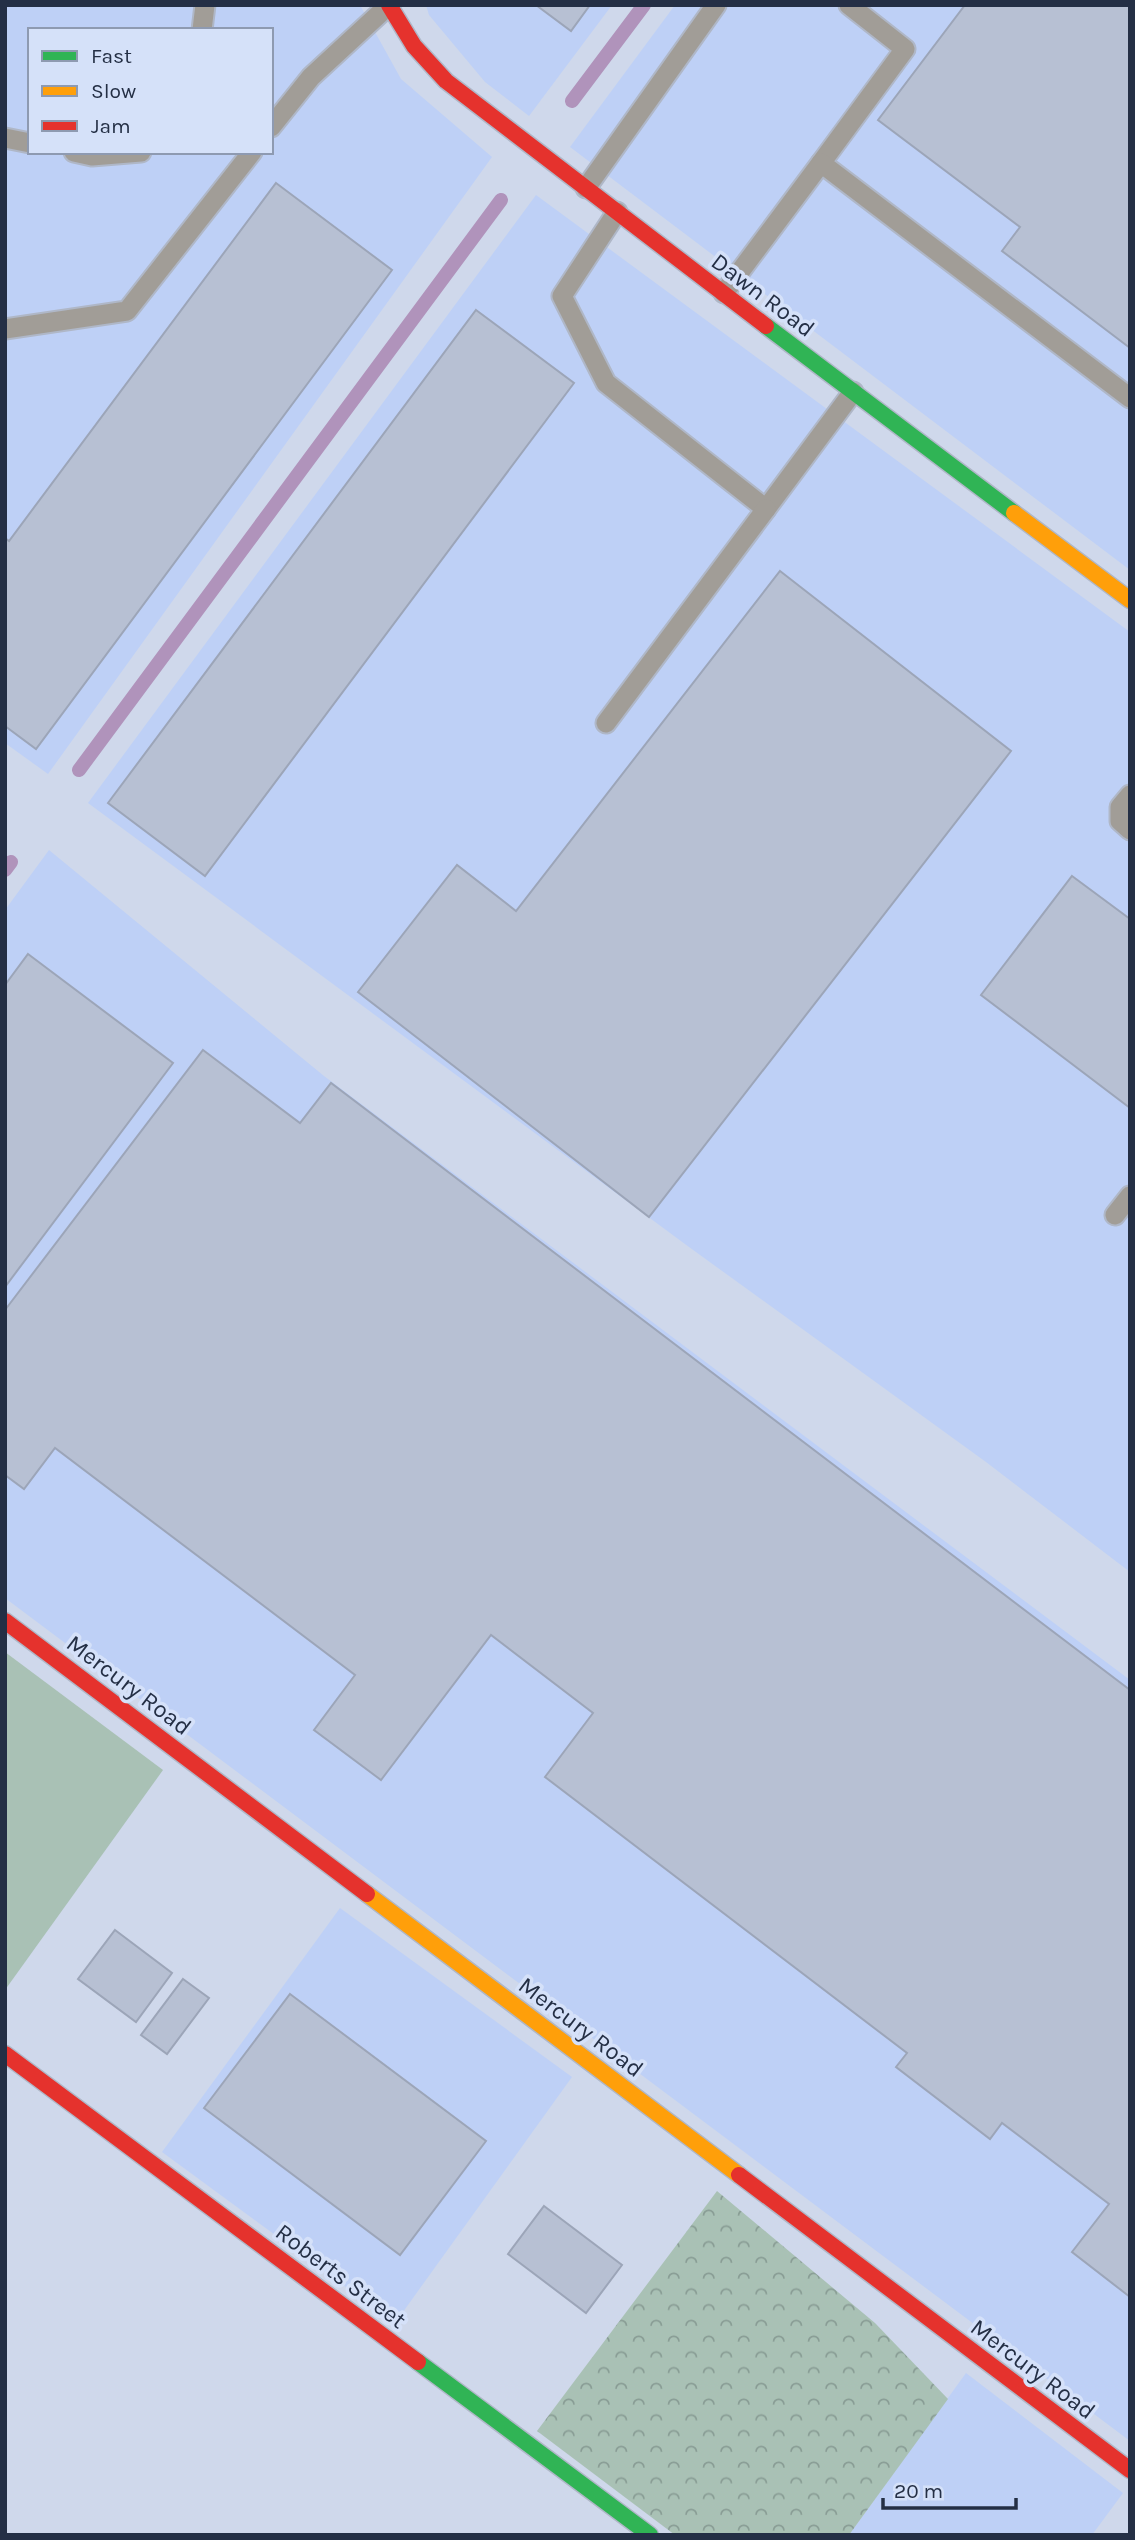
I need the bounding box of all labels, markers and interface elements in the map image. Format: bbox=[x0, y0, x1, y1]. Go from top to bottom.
legend bbox=[28, 28, 273, 154]
text: Fast bbox=[91, 44, 132, 68]
text: Slow bbox=[91, 79, 136, 103]
text: Jam bbox=[91, 114, 131, 138]
street label: Dawn Road bbox=[706, 247, 820, 343]
street label: Mercury Road bbox=[61, 1629, 197, 1741]
street label: Mercury Road bbox=[513, 1971, 649, 2083]
street label: Roberts Street bbox=[270, 2218, 412, 2334]
street label: Mercury Road bbox=[965, 2313, 1101, 2425]
scale bar bbox=[883, 2466, 1016, 2510]
text: 20 m bbox=[894, 2479, 943, 2503]

